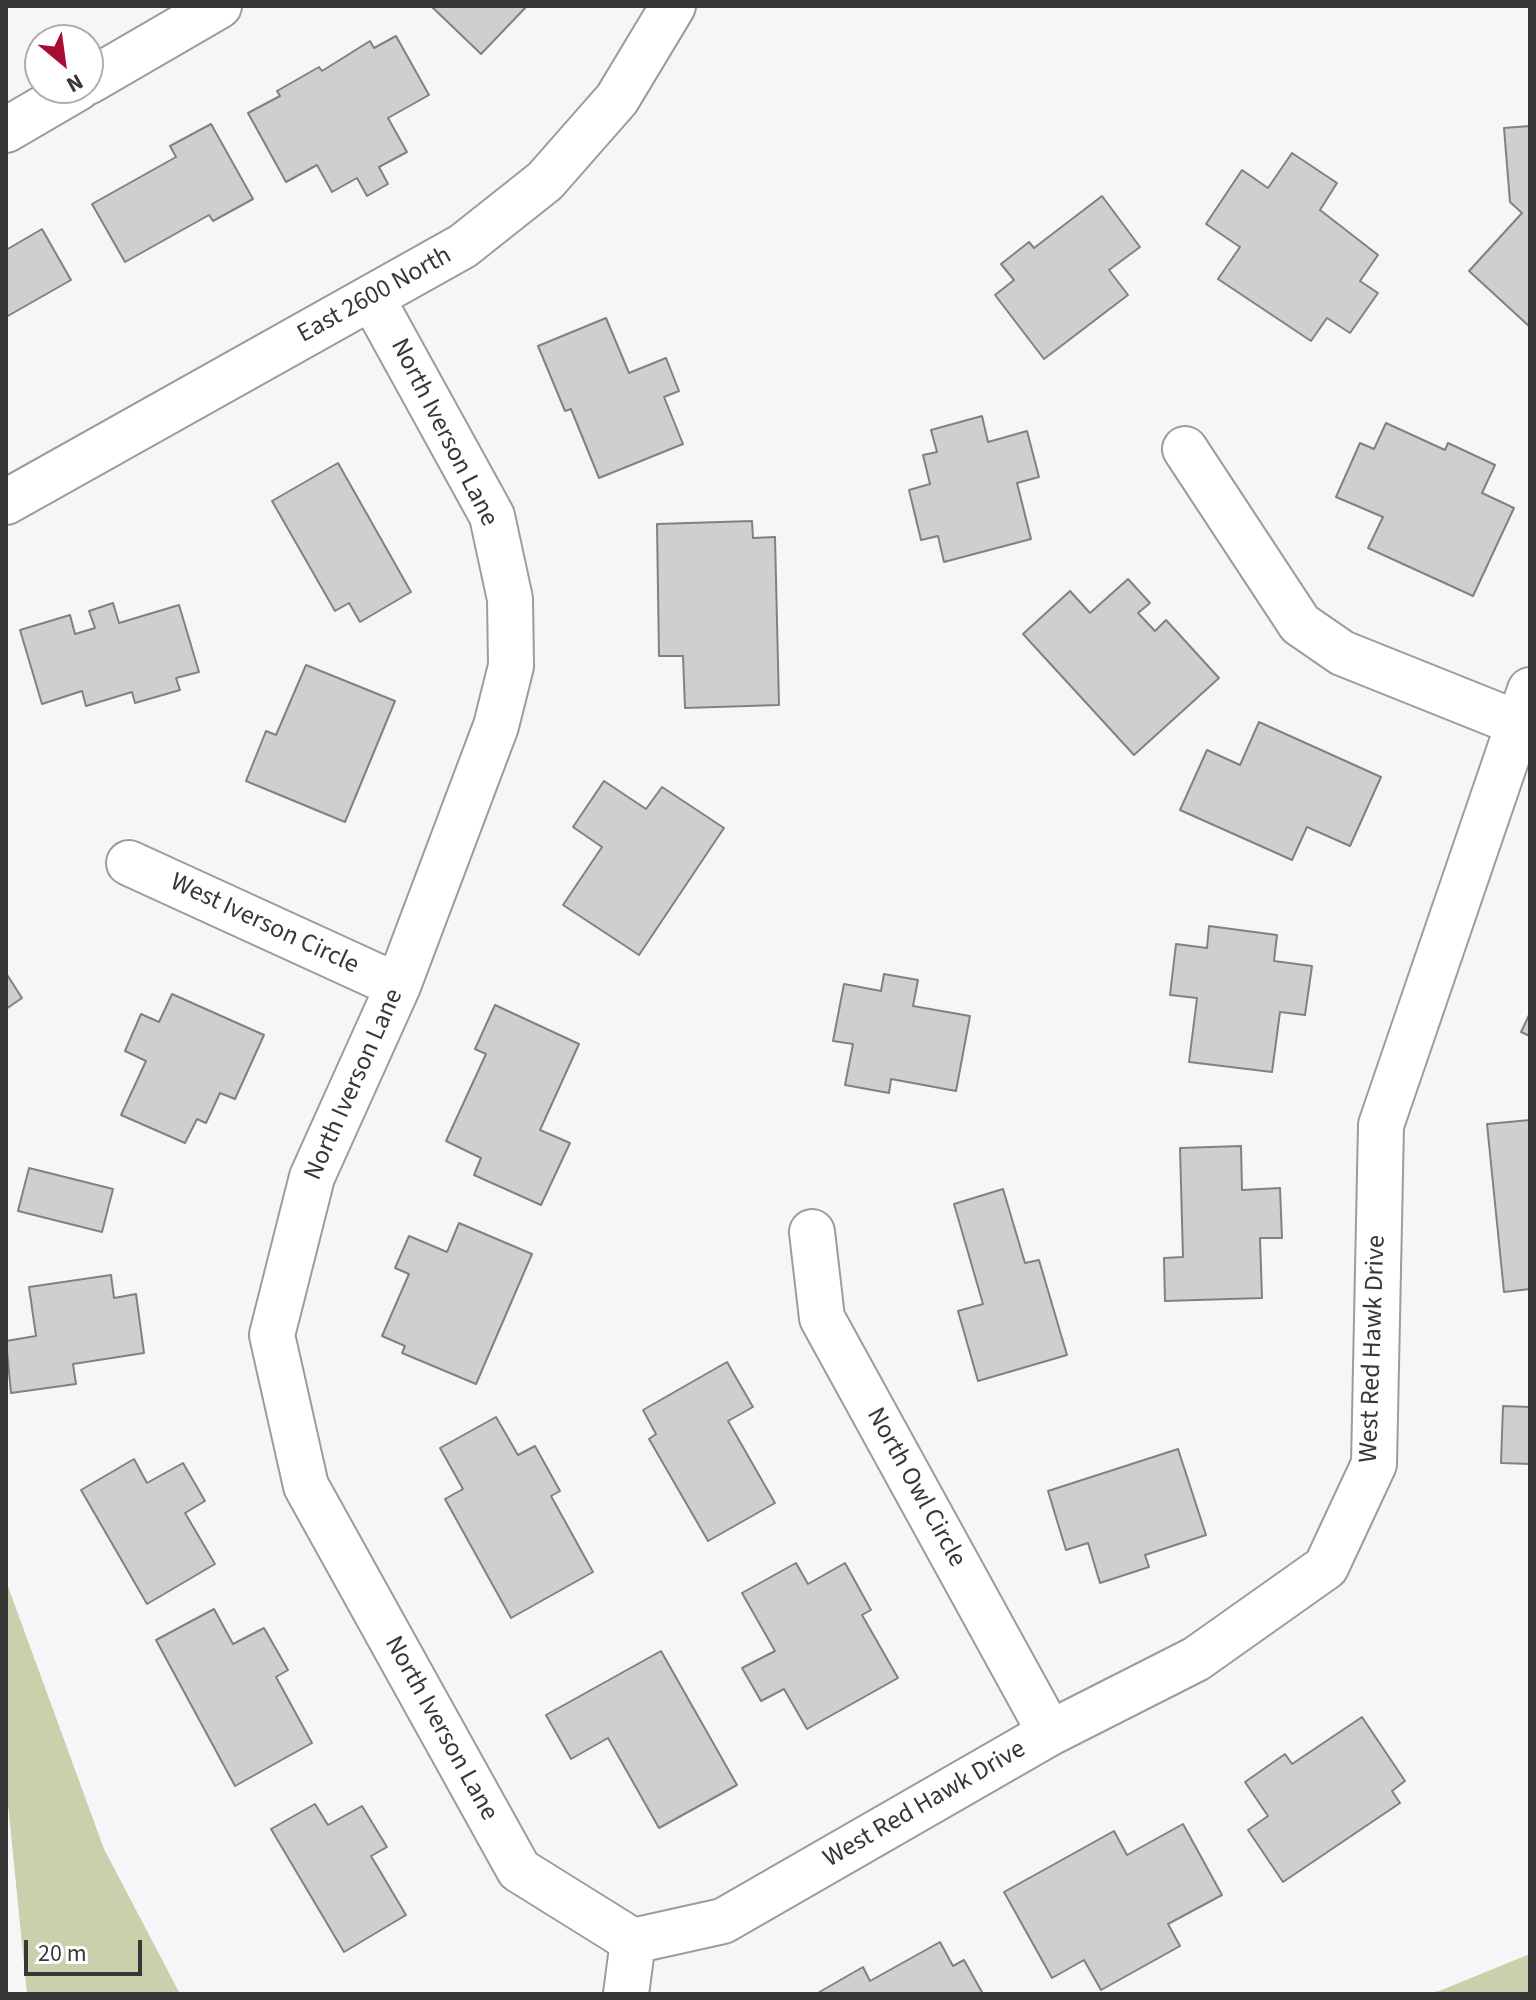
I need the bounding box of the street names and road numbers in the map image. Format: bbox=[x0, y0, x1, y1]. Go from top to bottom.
street label: East 2600 North bbox=[293, 241, 457, 351]
street label: North Iverson Lane bbox=[382, 334, 504, 532]
street label: West Iverson Circle bbox=[165, 868, 363, 982]
street label: North Iverson Lane bbox=[299, 985, 411, 1185]
street label: West Red Hawk Drive bbox=[1354, 1235, 1394, 1463]
street label: North Owl Circle bbox=[858, 1403, 972, 1573]
street label: North Iverson Lane bbox=[376, 1631, 504, 1827]
street label: West Red Hawk Drive bbox=[819, 1735, 1031, 1875]

